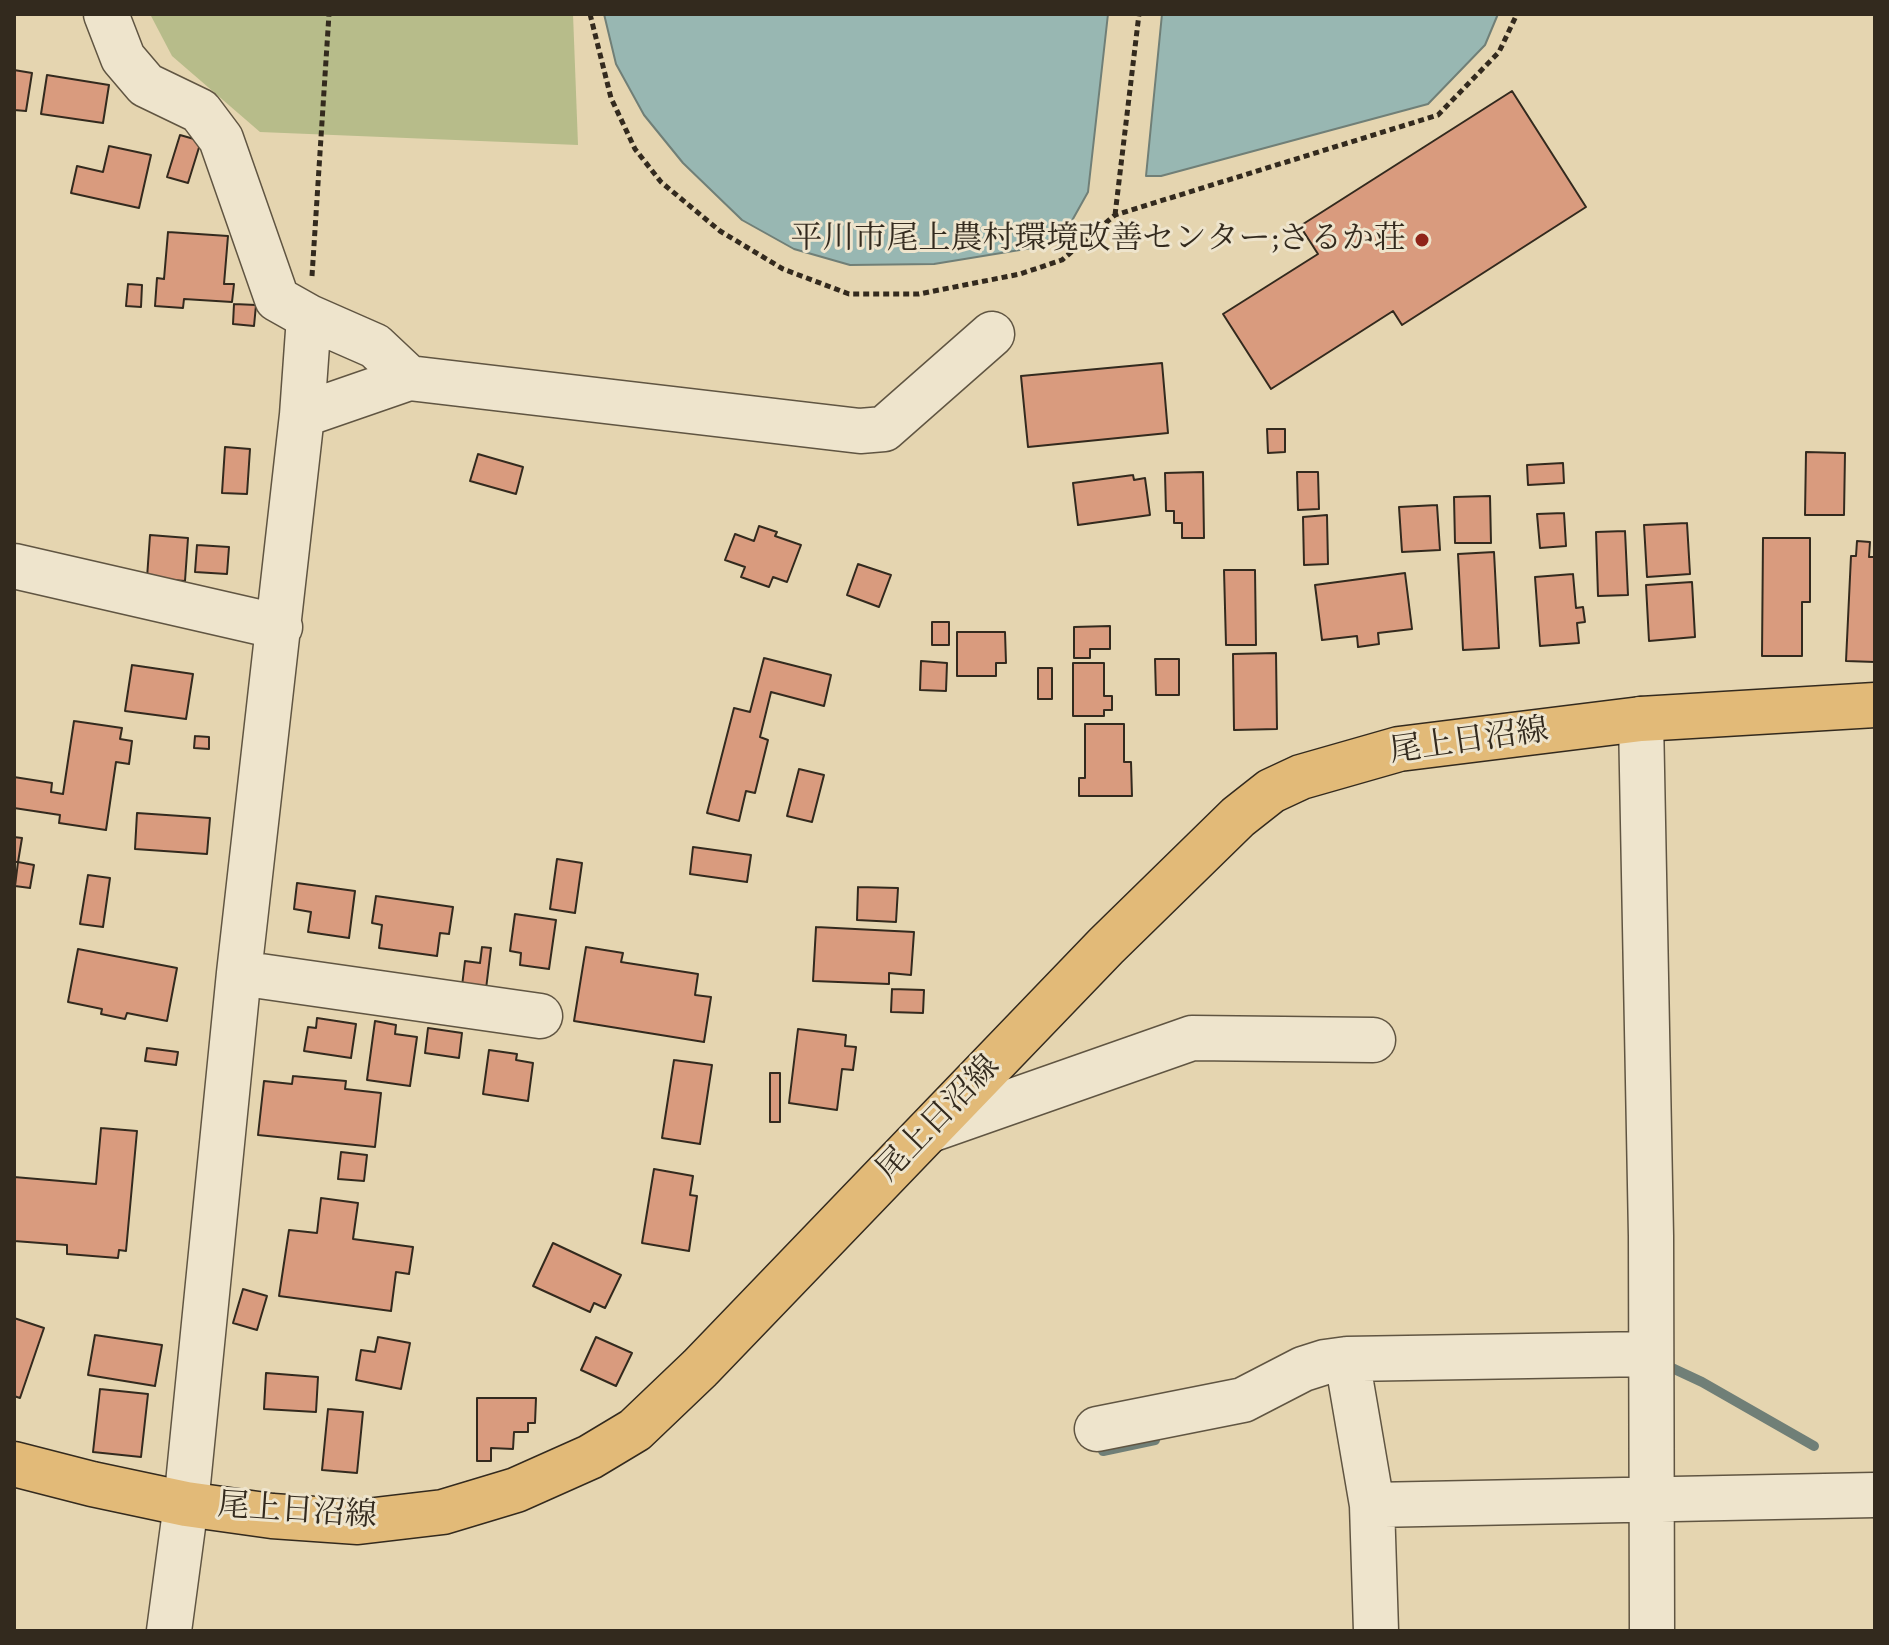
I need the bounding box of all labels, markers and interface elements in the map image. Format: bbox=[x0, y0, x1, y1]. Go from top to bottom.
place label: 平川市尾上農村環境改善センター;さるか荘 bbox=[790, 221, 1406, 259]
marker: 平川市尾上農村環境改善センター;さるか荘 bbox=[1413, 231, 1431, 249]
street label: 尾上日沼線 bbox=[1387, 712, 1551, 772]
street label: 尾上日沼線 bbox=[870, 1048, 1008, 1190]
street label: 尾上日沼線 bbox=[216, 1487, 378, 1537]

